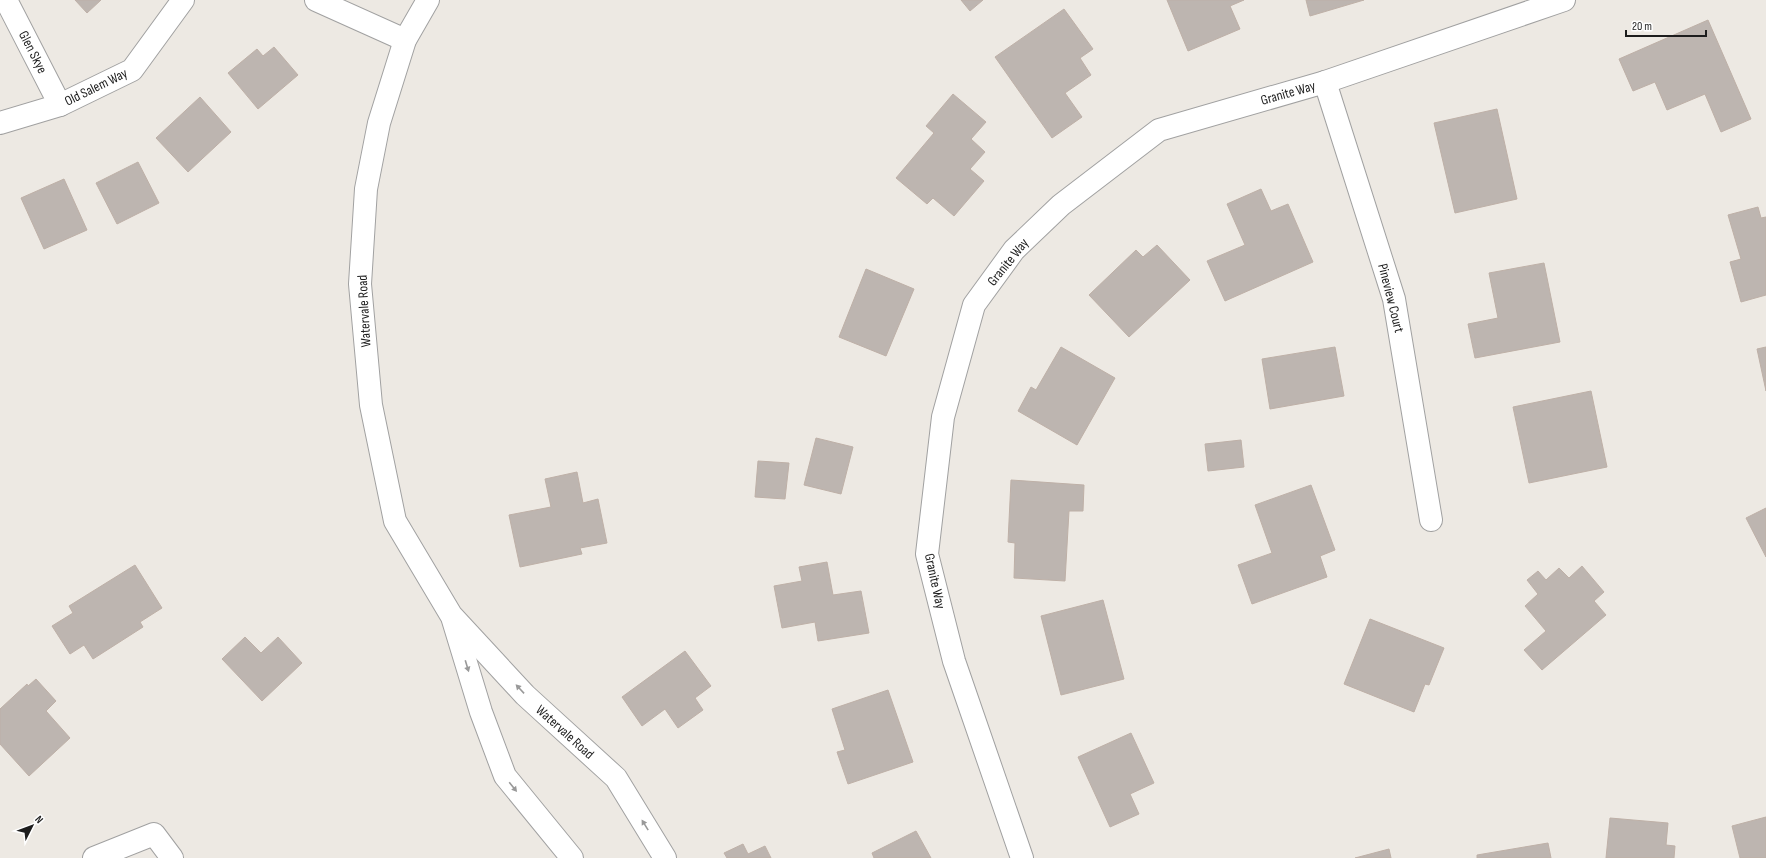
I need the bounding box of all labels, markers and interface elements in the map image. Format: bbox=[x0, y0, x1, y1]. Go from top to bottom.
scale bar bbox=[1626, 12, 1706, 38]
text: 20 m bbox=[1632, 19, 1652, 34]
street label: Glen Skye bbox=[15, 28, 51, 76]
street label: Old Salem Way bbox=[62, 64, 131, 110]
street label: Granite Way bbox=[1259, 77, 1318, 109]
street label: Granite Way bbox=[984, 234, 1033, 289]
street label: Pineview Court bbox=[1374, 262, 1408, 334]
street label: Watervale Road bbox=[354, 274, 374, 348]
street label: Granite Way bbox=[921, 552, 949, 611]
one-way arrow bbox=[464, 660, 470, 672]
one-way arrow bbox=[515, 684, 524, 694]
street label: Watervale Road bbox=[532, 701, 598, 763]
one-way arrow bbox=[509, 781, 518, 792]
north arrow bbox=[12, 806, 52, 846]
text: N bbox=[32, 813, 46, 826]
one-way arrow bbox=[641, 820, 649, 830]

